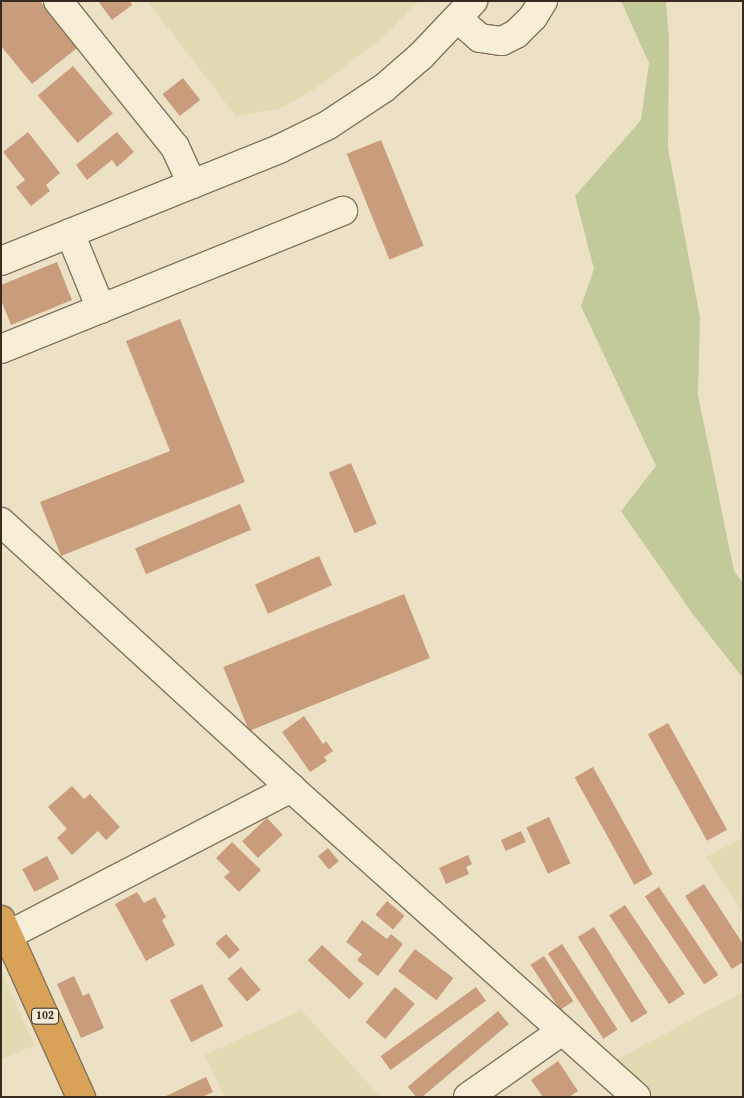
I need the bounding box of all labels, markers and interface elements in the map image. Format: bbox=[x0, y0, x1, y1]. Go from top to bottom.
road number: 102 bbox=[30, 1008, 60, 1024]

